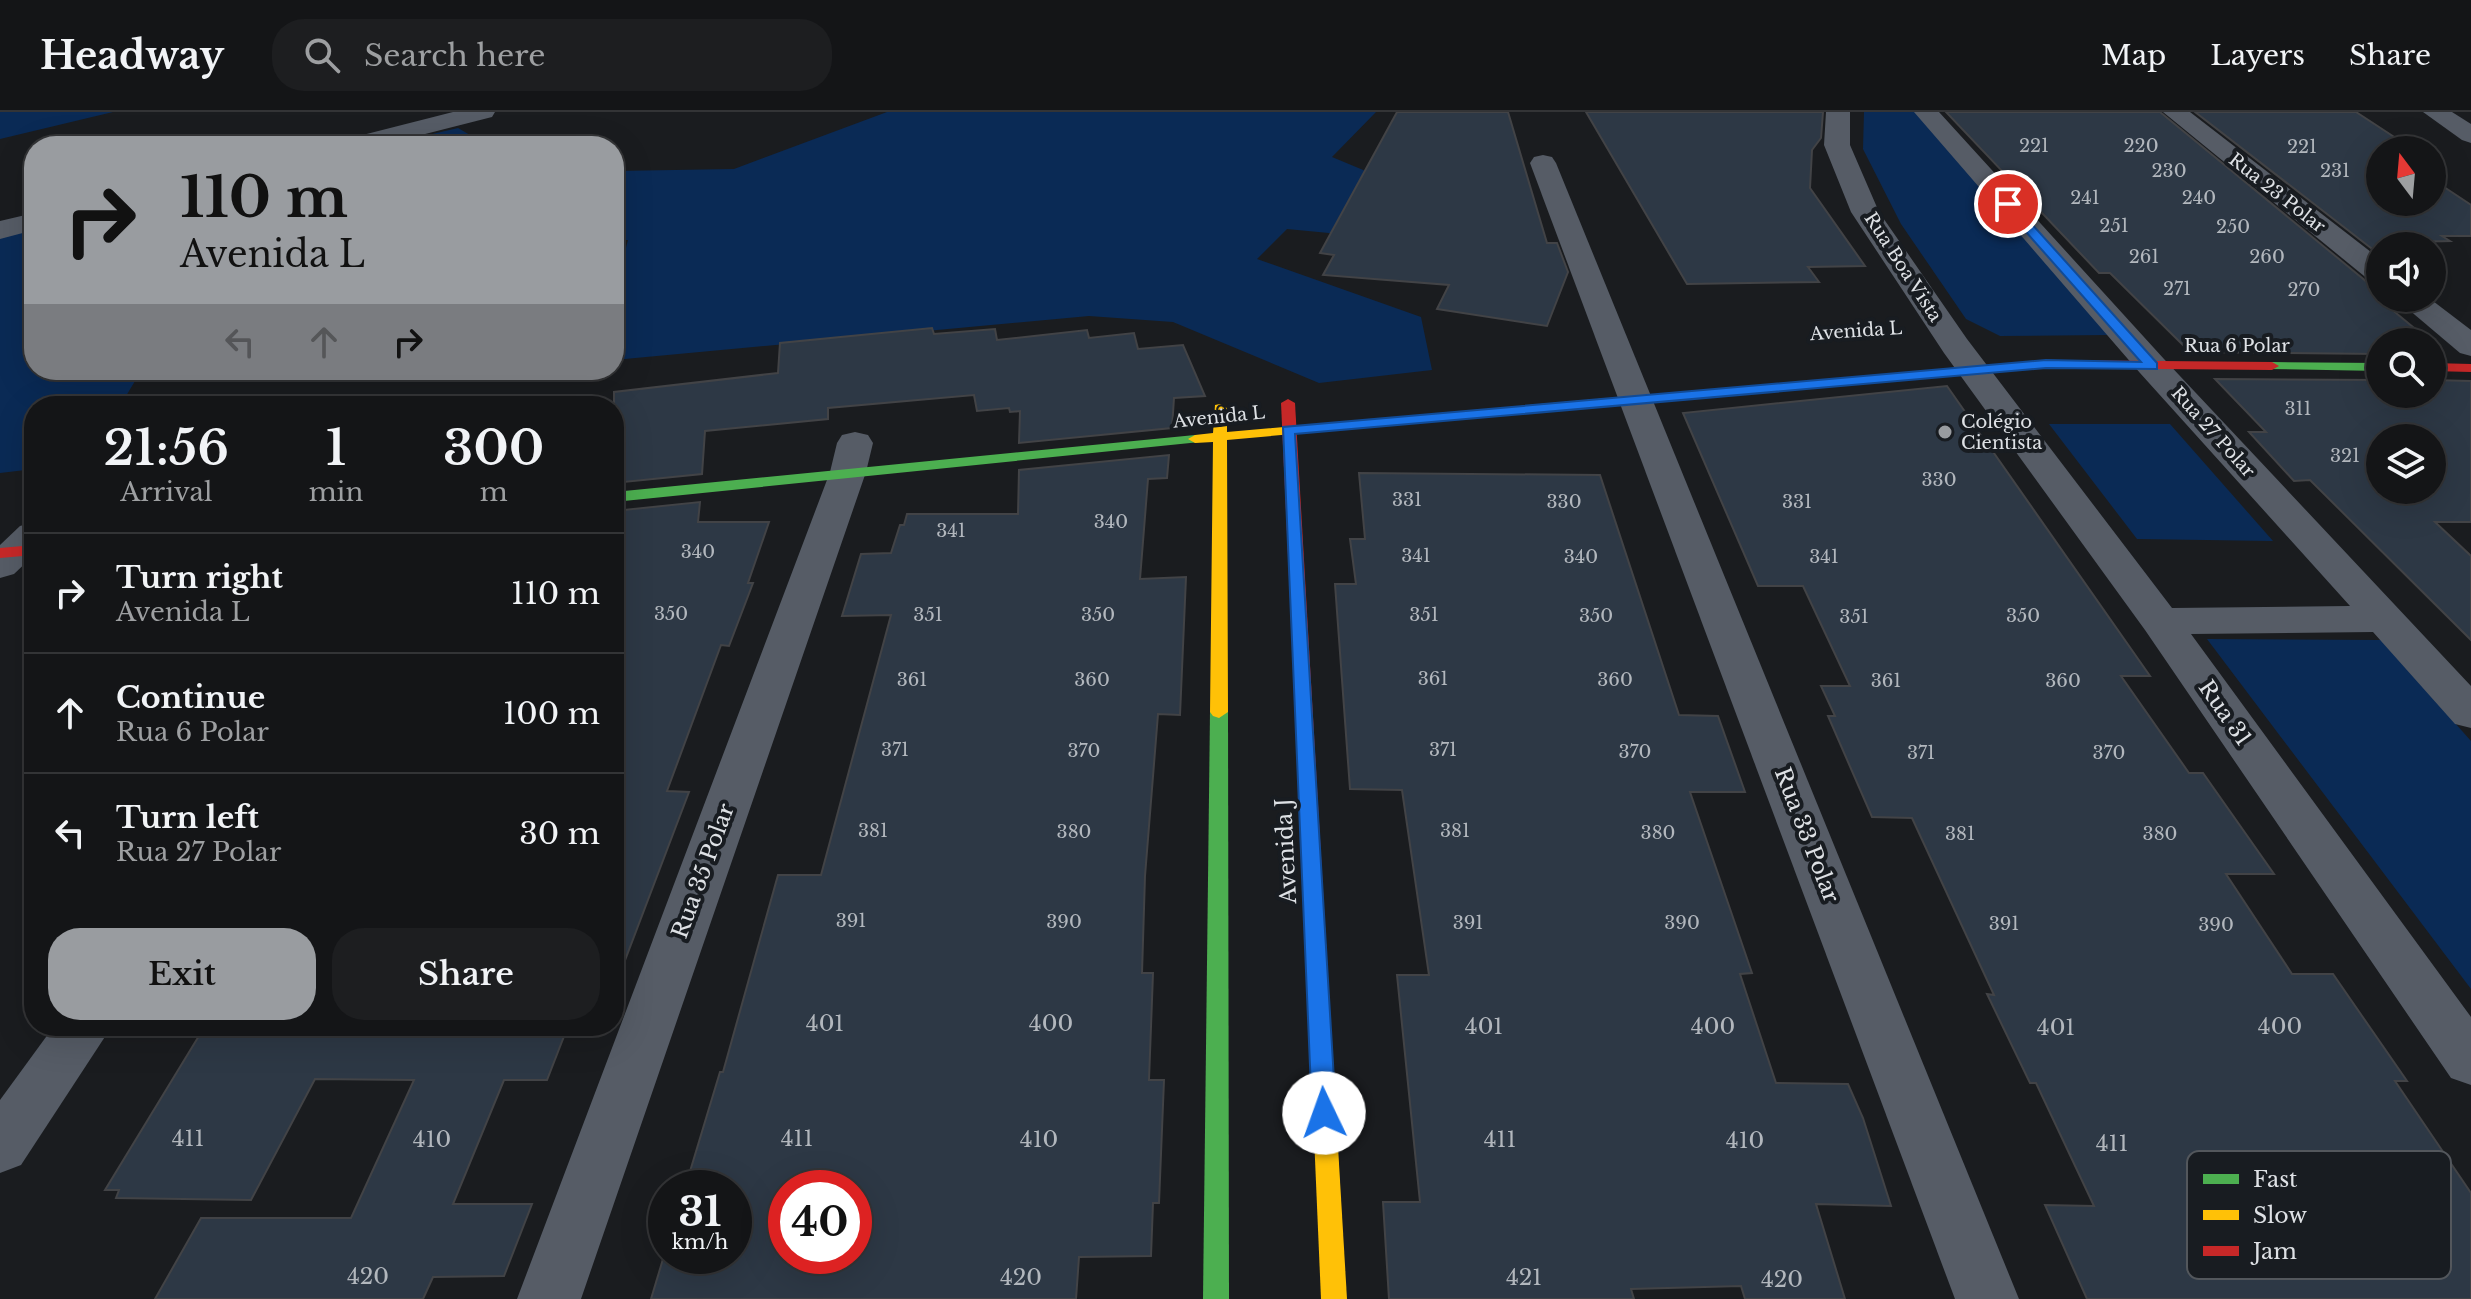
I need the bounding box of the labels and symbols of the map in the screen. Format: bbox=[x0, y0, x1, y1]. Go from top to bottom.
house number: 221 bbox=[2019, 135, 2049, 157]
house number: 220 bbox=[2123, 135, 2159, 157]
house number: 221 bbox=[2287, 136, 2317, 158]
north arrow bbox=[2366, 136, 2446, 216]
street label: Rua 23 Polar bbox=[2224, 148, 2330, 238]
house number: 230 bbox=[2151, 160, 2187, 182]
house number: 231 bbox=[2320, 160, 2350, 182]
pin bbox=[1974, 170, 2042, 238]
house number: 241 bbox=[2070, 187, 2100, 209]
house number: 240 bbox=[2182, 187, 2216, 209]
street label: Rua Boa Vista bbox=[1859, 208, 1947, 326]
house number: 251 bbox=[2099, 215, 2129, 237]
house number: 250 bbox=[2216, 216, 2250, 238]
house number: 261 bbox=[2129, 246, 2159, 268]
house number: 260 bbox=[2249, 246, 2285, 268]
house number: 271 bbox=[2163, 278, 2191, 300]
house number: 270 bbox=[2288, 279, 2320, 301]
street label: Avenida L bbox=[1808, 317, 1903, 345]
street label: Rua 6 Polar bbox=[2184, 335, 2290, 357]
street label: Rua 27 Polar bbox=[2167, 382, 2260, 482]
house number: 311 bbox=[2284, 398, 2312, 420]
street label: Avenida L bbox=[1171, 401, 1266, 433]
place label: Colégio Cientista bbox=[1961, 411, 2042, 454]
marker: Colégio Cientista bbox=[1936, 423, 1954, 441]
house number: 321 bbox=[2330, 445, 2360, 467]
house number: 330 bbox=[1921, 469, 1957, 491]
house number: 331 bbox=[1392, 489, 1422, 511]
house number: 330 bbox=[1546, 491, 1582, 513]
house number: 331 bbox=[1782, 491, 1812, 513]
house number: 340 bbox=[1094, 511, 1128, 533]
house number: 341 bbox=[936, 520, 966, 542]
house number: 340 bbox=[681, 541, 715, 563]
house number: 341 bbox=[1401, 545, 1431, 567]
house number: 340 bbox=[1564, 546, 1598, 568]
house number: 341 bbox=[1809, 546, 1839, 568]
house number: 350 bbox=[654, 603, 688, 625]
house number: 351 bbox=[913, 604, 943, 626]
house number: 350 bbox=[1081, 604, 1115, 626]
house number: 351 bbox=[1409, 604, 1439, 626]
house number: 350 bbox=[1579, 605, 1613, 627]
house number: 350 bbox=[2006, 605, 2040, 627]
house number: 351 bbox=[1839, 606, 1869, 628]
house number: 361 bbox=[1418, 668, 1448, 690]
house number: 361 bbox=[897, 669, 927, 691]
house number: 360 bbox=[1074, 669, 1110, 691]
house number: 360 bbox=[1597, 669, 1633, 691]
house number: 361 bbox=[1871, 670, 1901, 692]
house number: 360 bbox=[2045, 670, 2081, 692]
street label: Rua 31 bbox=[2193, 675, 2257, 751]
house number: 371 bbox=[881, 739, 909, 761]
house number: 371 bbox=[1429, 739, 1457, 761]
house number: 370 bbox=[1068, 740, 1100, 762]
house number: 370 bbox=[1619, 741, 1651, 763]
house number: 371 bbox=[1907, 742, 1935, 764]
house number: 370 bbox=[2093, 742, 2125, 764]
street label: Rua 33 Polar bbox=[1769, 764, 1845, 907]
street label: Avenida J bbox=[1270, 798, 1302, 905]
street label: Rua 35 Polar bbox=[666, 799, 740, 942]
house number: 381 bbox=[858, 820, 888, 842]
house number: 381 bbox=[1440, 820, 1470, 842]
house number: 380 bbox=[1057, 821, 1091, 843]
house number: 380 bbox=[1641, 822, 1675, 844]
house number: 381 bbox=[1945, 823, 1975, 845]
house number: 380 bbox=[2143, 823, 2177, 845]
house number: 391 bbox=[836, 910, 866, 932]
house number: 390 bbox=[1046, 911, 1082, 933]
house number: 391 bbox=[1453, 912, 1483, 934]
house number: 390 bbox=[1664, 912, 1700, 934]
house number: 391 bbox=[1989, 913, 2019, 935]
house number: 390 bbox=[2198, 914, 2234, 936]
house number: 401 bbox=[806, 1010, 844, 1037]
house number: 400 bbox=[1029, 1010, 1073, 1037]
house number: 401 bbox=[1465, 1013, 1503, 1040]
house number: 400 bbox=[1691, 1013, 1735, 1040]
house number: 400 bbox=[2258, 1013, 2302, 1040]
house number: 401 bbox=[2037, 1014, 2075, 1041]
position arrow bbox=[1282, 1071, 1366, 1155]
house number: 411 bbox=[172, 1125, 204, 1152]
house number: 411 bbox=[781, 1125, 813, 1152]
house number: 410 bbox=[413, 1126, 451, 1153]
house number: 410 bbox=[1020, 1126, 1058, 1153]
house number: 411 bbox=[1484, 1126, 1516, 1153]
house number: 410 bbox=[1726, 1127, 1764, 1154]
house number: 411 bbox=[2096, 1130, 2128, 1157]
legend bbox=[2187, 1151, 2451, 1279]
text: Fast bbox=[2253, 1166, 2298, 1193]
speed limit sign: 40 bbox=[768, 1170, 872, 1274]
text: Slow bbox=[2253, 1202, 2307, 1229]
text: Jam bbox=[2250, 1238, 2297, 1265]
house number: 420 bbox=[347, 1263, 389, 1290]
house number: 420 bbox=[1000, 1264, 1042, 1291]
house number: 421 bbox=[1506, 1264, 1542, 1291]
house number: 420 bbox=[1761, 1266, 1803, 1293]

